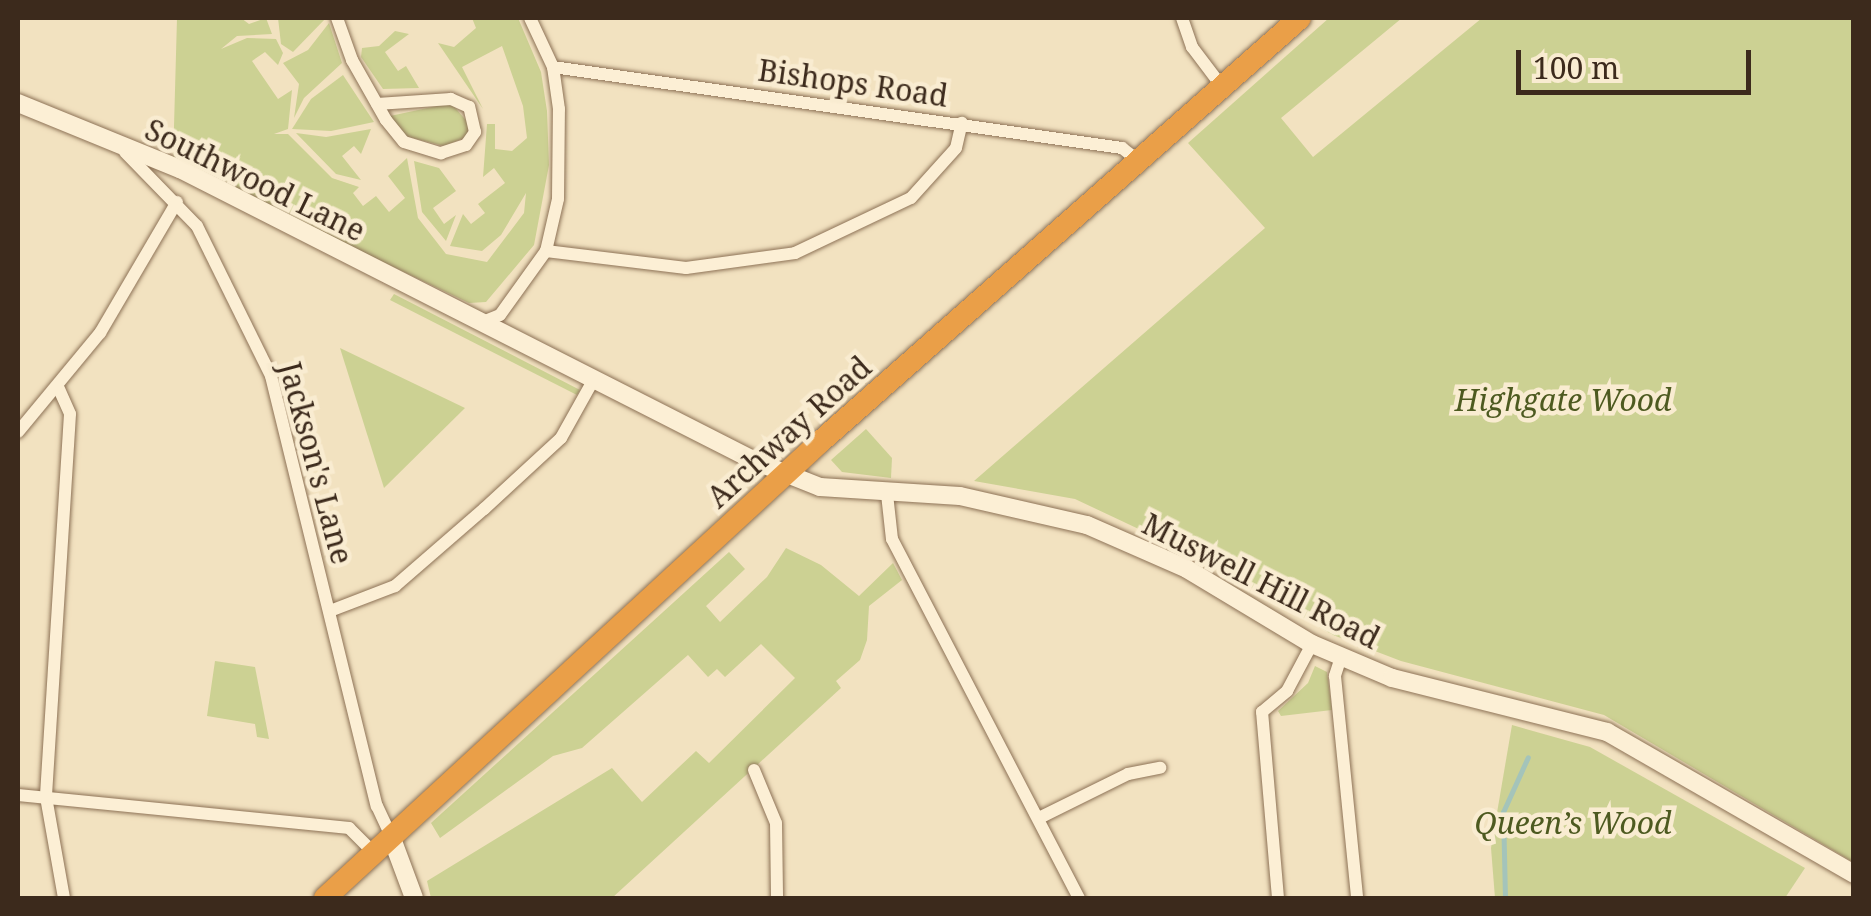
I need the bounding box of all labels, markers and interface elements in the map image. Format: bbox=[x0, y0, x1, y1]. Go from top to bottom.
scale bar bbox=[1521, 30, 1756, 92]
text: 100 m bbox=[1533, 47, 1619, 88]
street label: Bishops Road bbox=[756, 52, 950, 114]
street label: Southwood Lane bbox=[139, 111, 371, 249]
street label: Archway Road bbox=[700, 349, 878, 515]
street label: Jackson's Lane bbox=[272, 358, 360, 568]
park label: Highgate Wood bbox=[1455, 382, 1671, 418]
street label: Muswell Hill Road bbox=[1136, 506, 1386, 656]
park label: Queen’s Wood bbox=[1475, 805, 1671, 841]

